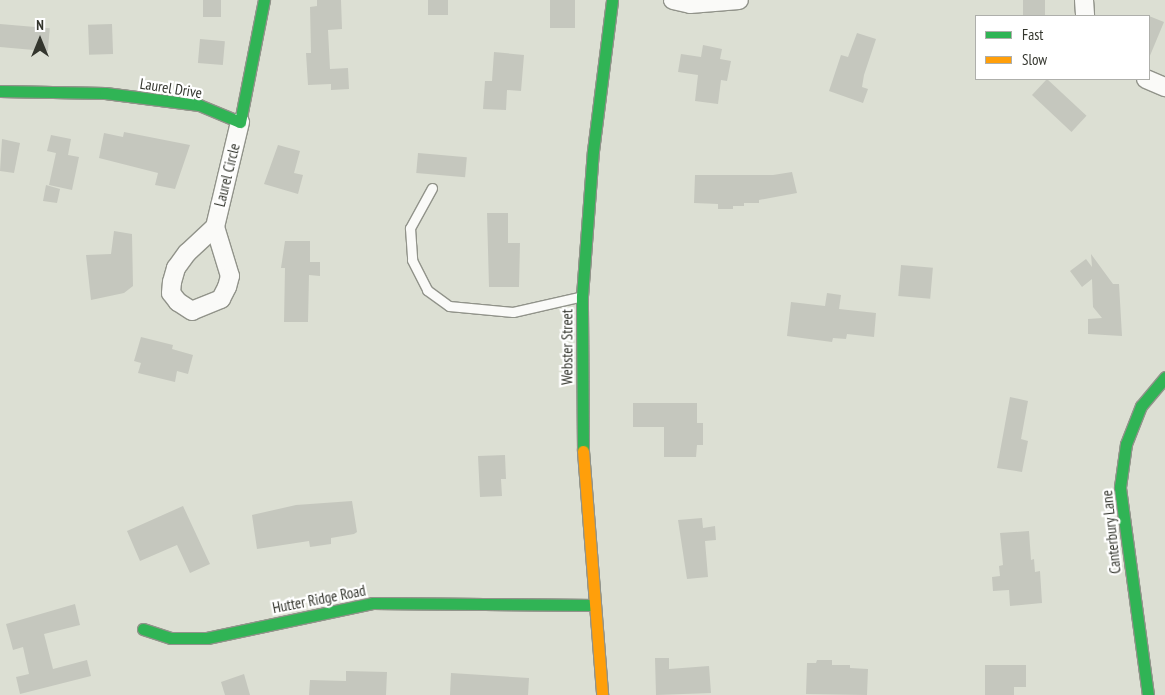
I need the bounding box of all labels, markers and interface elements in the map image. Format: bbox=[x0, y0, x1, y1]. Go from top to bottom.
north arrow bbox=[15, 15, 65, 65]
legend bbox=[975, 15, 1150, 80]
text: N bbox=[36, 16, 44, 34]
text: Fast bbox=[1022, 25, 1043, 44]
text: Slow bbox=[1022, 50, 1047, 69]
street label: Laurel Drive bbox=[139, 74, 203, 102]
street label: Laurel Circle bbox=[210, 141, 244, 209]
street label: Webster Street bbox=[558, 309, 576, 385]
street label: Canterbury Lane bbox=[1098, 489, 1124, 575]
street label: Hutter Ridge Road bbox=[271, 581, 367, 617]

